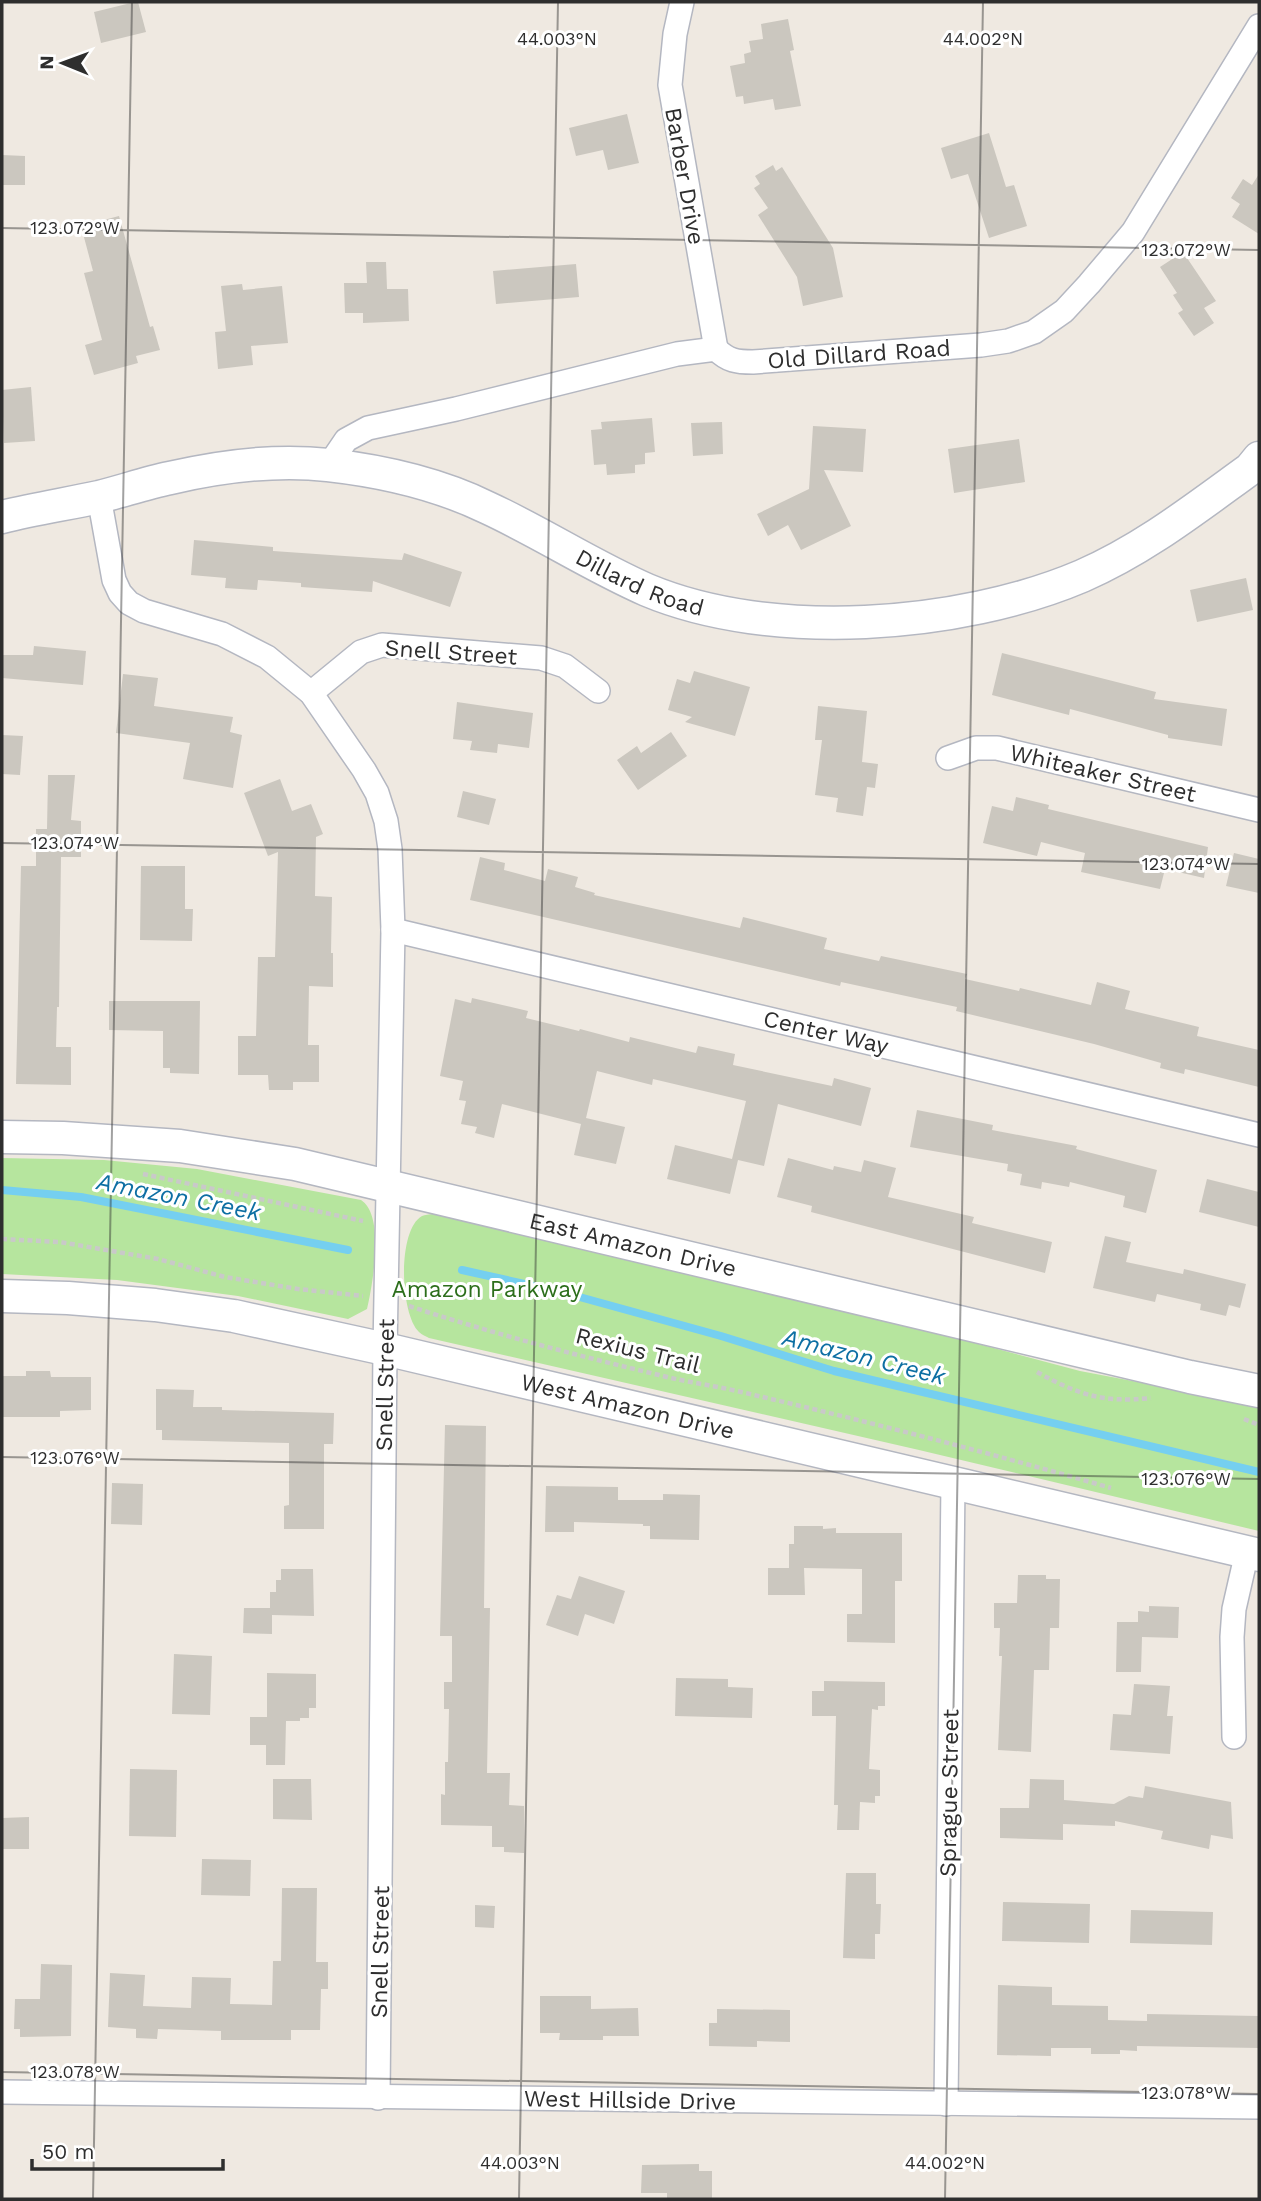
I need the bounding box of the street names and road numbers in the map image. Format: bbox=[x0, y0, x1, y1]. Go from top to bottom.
street label: Barber Drive bbox=[659, 105, 710, 247]
street label: Old Dillard Road bbox=[767, 335, 952, 374]
street label: Dillard Road bbox=[571, 544, 707, 622]
street label: Snell Street bbox=[384, 634, 518, 671]
street label: Whiteaker Street bbox=[1007, 739, 1199, 808]
street label: Center Way bbox=[761, 1005, 891, 1060]
street label: East Amazon Drive bbox=[527, 1207, 739, 1283]
street label: Snell Street bbox=[371, 1318, 400, 1451]
street label: Rexius Trail bbox=[573, 1322, 703, 1379]
street label: West Amazon Drive bbox=[518, 1368, 737, 1445]
street label: Sprague Street bbox=[935, 1708, 964, 1877]
street label: Snell Street bbox=[366, 1885, 395, 2018]
street label: West Hillside Drive bbox=[524, 2085, 736, 2116]

